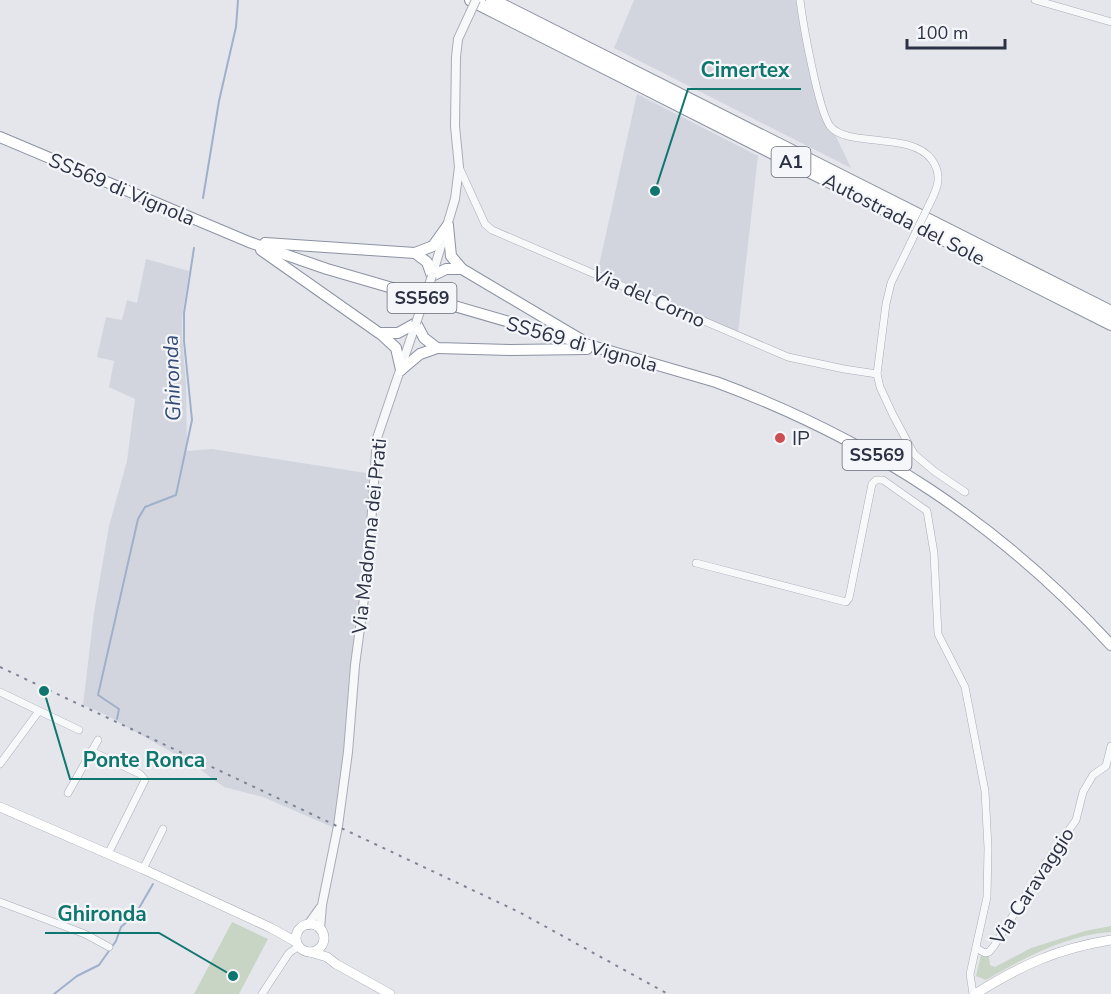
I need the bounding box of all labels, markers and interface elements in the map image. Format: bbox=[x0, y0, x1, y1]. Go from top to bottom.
scale bar bbox=[907, 12, 1004, 50]
text: 100 m bbox=[916, 21, 968, 45]
callout: Cimertex bbox=[688, 50, 801, 89]
text: Cimertex bbox=[701, 56, 790, 84]
street label: SS569 di Vignola bbox=[45, 146, 199, 232]
road number: A1 bbox=[772, 147, 810, 177]
street label: Autostrada del Sole bbox=[818, 167, 989, 272]
street label: Via del Corno bbox=[587, 260, 710, 334]
road number: SS569 bbox=[388, 283, 456, 313]
street label: SS569 di Vignola bbox=[503, 310, 661, 379]
water label: Ghironda bbox=[157, 334, 187, 422]
place label: IP bbox=[792, 425, 810, 452]
marker: IP bbox=[773, 431, 787, 445]
street label: Via Madonna dei Prati bbox=[346, 437, 393, 636]
road number: SS569 bbox=[842, 440, 912, 470]
callout: Ponte Ronca bbox=[70, 740, 217, 779]
text: Ponte Ronca bbox=[83, 746, 205, 774]
street label: Via Caravaggio bbox=[984, 822, 1081, 951]
callout: Ghironda bbox=[45, 894, 159, 933]
text: Ghironda bbox=[57, 900, 147, 928]

